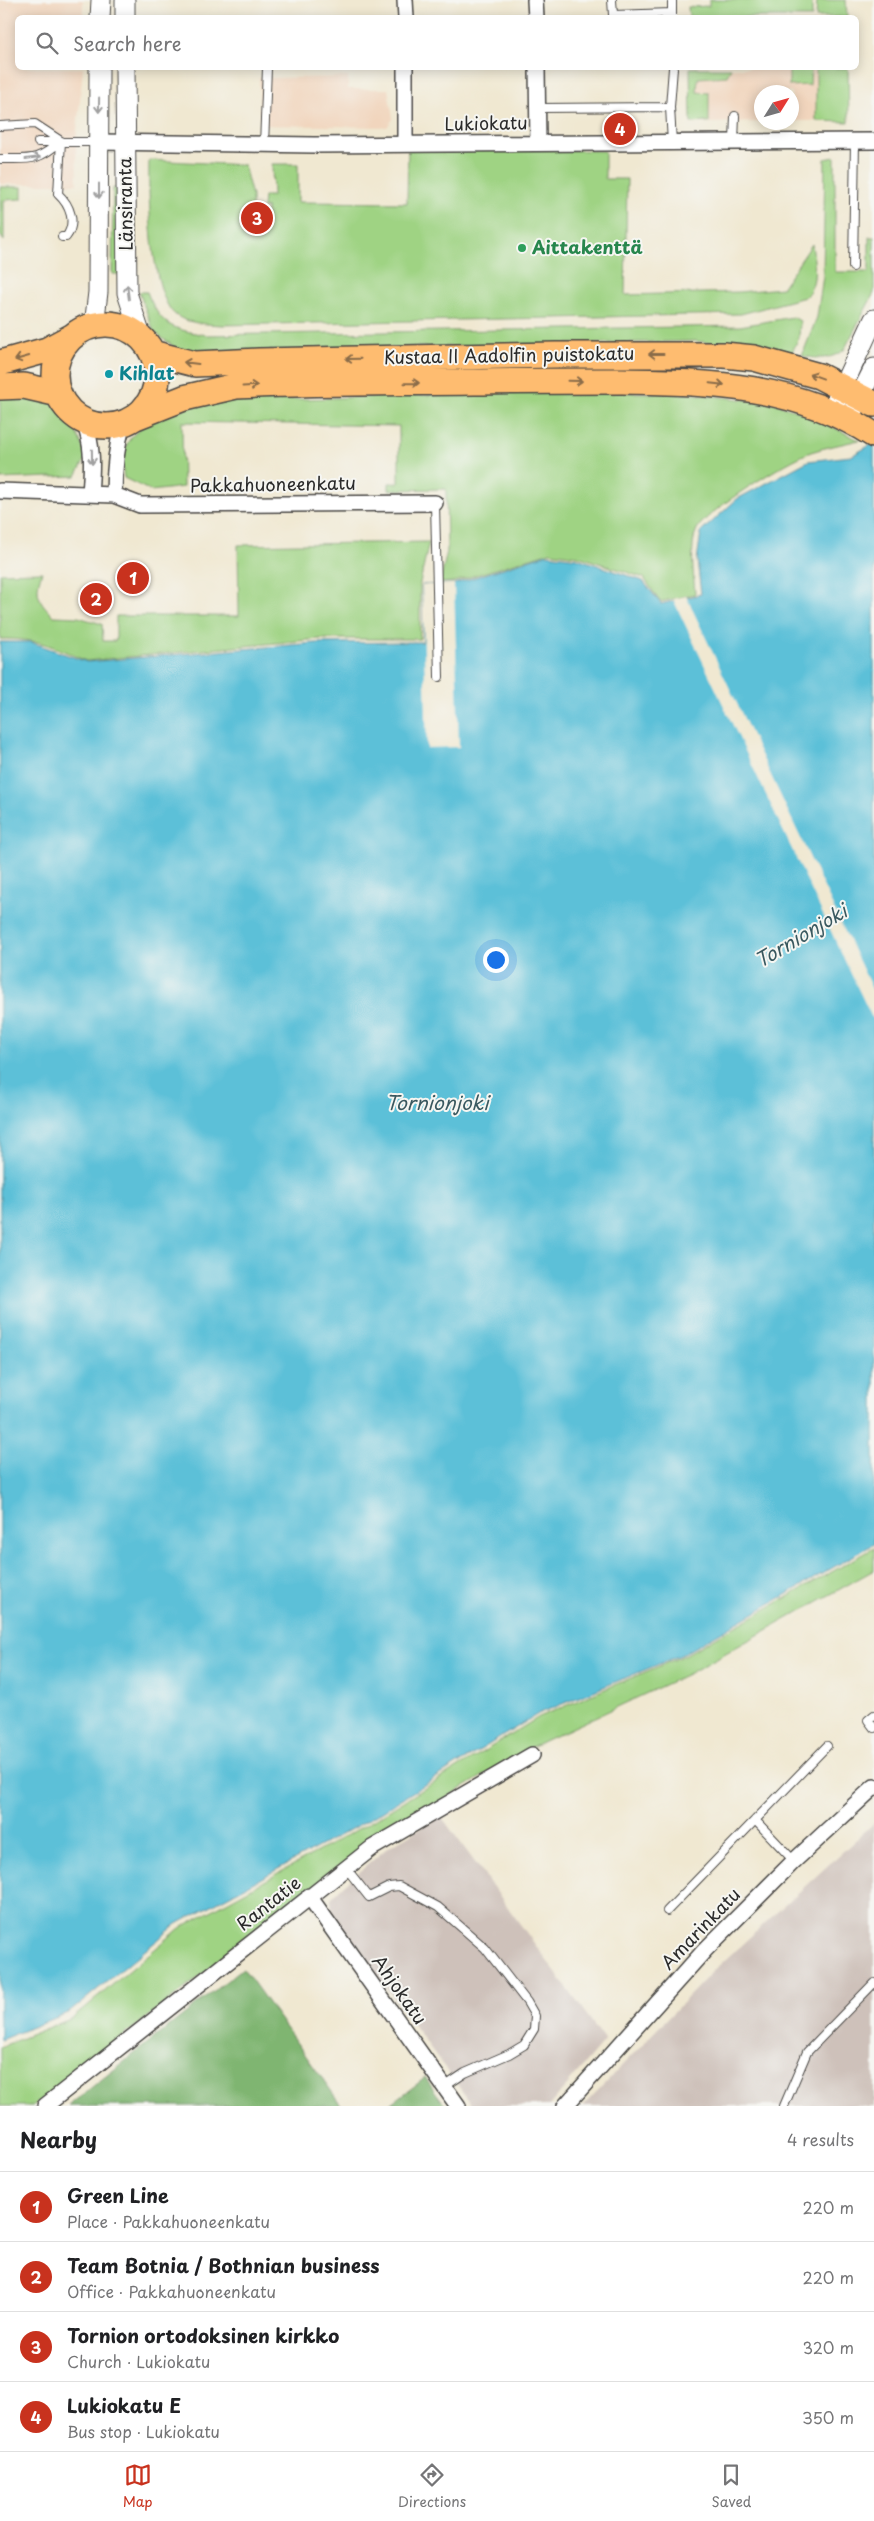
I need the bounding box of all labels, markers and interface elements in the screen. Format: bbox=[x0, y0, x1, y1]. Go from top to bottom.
search box bbox=[15, 15, 859, 70]
icon: search bbox=[33, 29, 61, 57]
text: Search here bbox=[73, 29, 182, 57]
north arrow bbox=[754, 85, 799, 130]
one-way arrow bbox=[94, 96, 104, 113]
street label: Lukiokatu bbox=[444, 108, 528, 137]
pin: 4 bbox=[604, 110, 636, 148]
one-way arrow bbox=[25, 152, 41, 162]
street label: Länsiranta bbox=[110, 156, 139, 251]
one-way arrow bbox=[94, 182, 104, 199]
pin: 3 bbox=[241, 199, 273, 237]
place label: Aittakenttä bbox=[531, 233, 643, 260]
marker: Aittakenttä bbox=[516, 242, 528, 254]
one-way arrow bbox=[123, 284, 133, 300]
street label: Kustaa II Aadolfin puistokatu bbox=[383, 339, 635, 370]
one-way arrow bbox=[648, 349, 664, 359]
one-way arrow bbox=[15, 353, 31, 363]
one-way arrow bbox=[346, 354, 362, 364]
one-way arrow bbox=[184, 358, 200, 368]
place label: Kihlat bbox=[119, 359, 175, 386]
marker: Kihlat bbox=[103, 368, 115, 380]
one-way arrow bbox=[808, 371, 824, 380]
one-way arrow bbox=[566, 376, 582, 386]
one-way arrow bbox=[404, 378, 420, 388]
one-way arrow bbox=[709, 379, 725, 389]
one-way arrow bbox=[241, 381, 257, 390]
one-way arrow bbox=[87, 448, 97, 464]
street label: Pakkahuoneenkatu bbox=[190, 469, 356, 498]
pin: 1 bbox=[117, 559, 149, 597]
pin: 2 bbox=[80, 580, 112, 618]
water label: Tornionjoki bbox=[749, 895, 854, 974]
your location bbox=[483, 947, 509, 973]
water label: Tornionjoki bbox=[385, 1088, 491, 1116]
street label: Rantatie bbox=[230, 1869, 306, 1937]
street label: Amarinkatu bbox=[654, 1881, 746, 1975]
street label: Ahjokatu bbox=[366, 1949, 434, 2029]
text: Nearby bbox=[20, 2123, 97, 2155]
text: 4 results bbox=[787, 2127, 854, 2151]
text: Green Line bbox=[67, 2181, 169, 2209]
text: 1 bbox=[32, 2195, 40, 2219]
text: 220 m bbox=[803, 2195, 854, 2219]
text: Place · Pakkahuoneenkatu bbox=[67, 2209, 270, 2233]
text: Team Botnia / Bothnian business bbox=[67, 2251, 380, 2279]
text: 2 bbox=[30, 2265, 42, 2289]
text: 220 m bbox=[803, 2265, 854, 2289]
text: Office · Pakkahuoneenkatu bbox=[67, 2279, 276, 2303]
text: Tornion ortodoksinen kirkko bbox=[67, 2321, 339, 2349]
text: 3 bbox=[31, 2335, 41, 2359]
text: 320 m bbox=[803, 2335, 854, 2359]
text: Church · Lukiokatu bbox=[67, 2349, 210, 2373]
text: Lukiokatu E bbox=[67, 2391, 181, 2419]
text: 4 bbox=[31, 2405, 41, 2429]
text: 350 m bbox=[802, 2405, 854, 2429]
text: Bus stop · Lukiokatu bbox=[67, 2419, 220, 2443]
tab: Map bbox=[123, 2461, 153, 2512]
tab: Directions bbox=[398, 2461, 466, 2512]
tab: Saved bbox=[712, 2461, 751, 2512]

